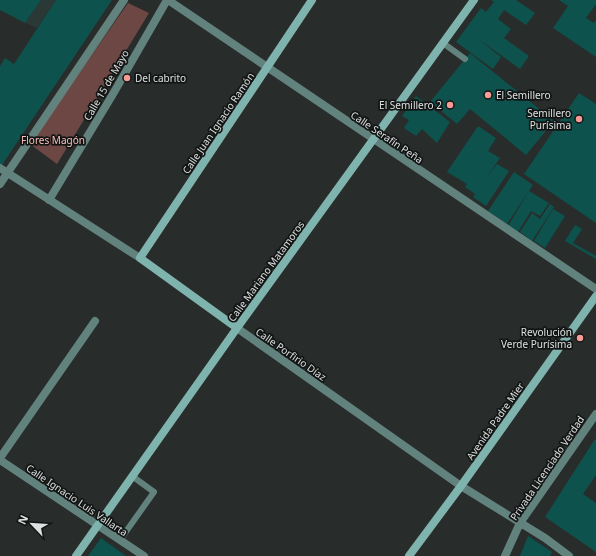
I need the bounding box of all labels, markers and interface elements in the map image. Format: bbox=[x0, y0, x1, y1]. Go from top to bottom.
street label: Calle 15 de Mayo bbox=[80, 47, 132, 123]
street label: Calle Juan Ignacio Ramón bbox=[179, 70, 257, 176]
place label: Del cabrito bbox=[135, 71, 186, 85]
marker: Del cabrito bbox=[122, 73, 132, 83]
place label: El Semillero bbox=[496, 88, 551, 102]
marker: El Semillero bbox=[483, 90, 493, 100]
place label: El Semillero 2 bbox=[379, 98, 442, 112]
marker: El Semillero 2 bbox=[445, 100, 455, 110]
place label: Semillero Purísima bbox=[527, 106, 571, 132]
street label: Calle Serafín Peña bbox=[348, 108, 426, 166]
marker: Semillero Purísima bbox=[574, 114, 584, 124]
park label: Flores Magón bbox=[21, 133, 85, 147]
street label: Calle Mariano Matamoros bbox=[225, 218, 307, 324]
street label: Calle Porfirio Díaz bbox=[253, 324, 329, 384]
place label: Revolución Verde Purísima bbox=[501, 325, 572, 351]
marker: Revolución Verde Purísima bbox=[575, 333, 585, 343]
street label: Avenida Padre Mier bbox=[463, 379, 527, 463]
street label: Privada Licenciado Verdad bbox=[507, 413, 587, 523]
street label: Calle Ignacio Luis Vallarta bbox=[23, 461, 131, 539]
north arrow bbox=[12, 504, 52, 544]
text: N bbox=[14, 512, 31, 527]

